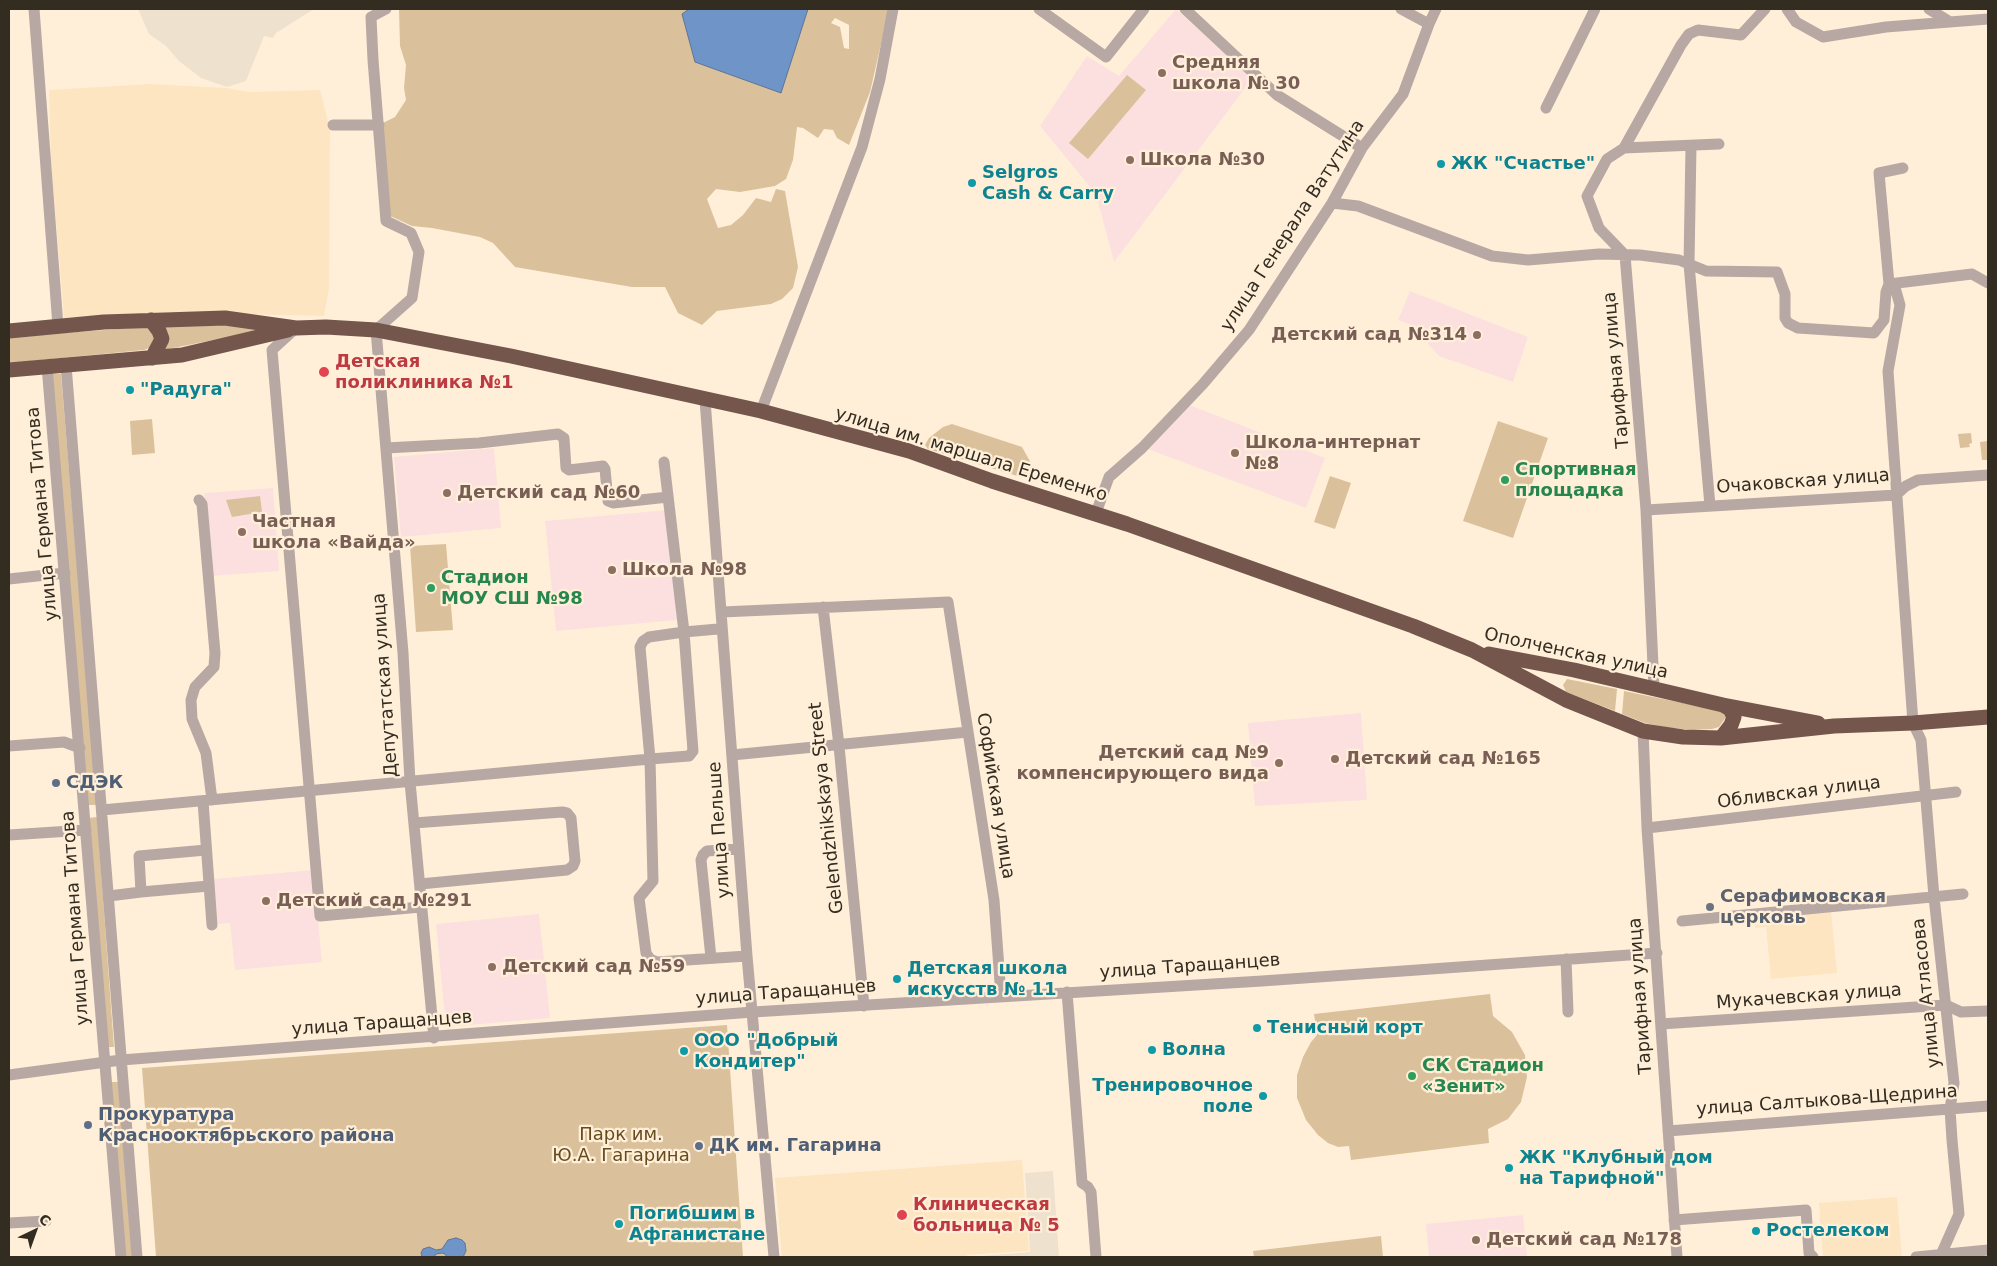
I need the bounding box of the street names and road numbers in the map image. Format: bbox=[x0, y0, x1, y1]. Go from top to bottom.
street label: улица Генерала Ватутина bbox=[1216, 116, 1370, 336]
street label: Тарифная улица bbox=[1599, 291, 1635, 449]
street label: улица им. маршала Еременко bbox=[832, 403, 1110, 507]
street label: улица Германа Титова bbox=[23, 406, 63, 622]
street label: Очаковская улица bbox=[1716, 465, 1890, 499]
street label: Депутатская улица bbox=[369, 592, 403, 778]
street label: Ополченская улица bbox=[1482, 624, 1670, 684]
street label: Gelendzhikskaya Street bbox=[805, 701, 849, 915]
street label: Софийская улица bbox=[971, 711, 1019, 881]
street label: улица Пельше bbox=[704, 761, 736, 899]
street label: Обливская улица bbox=[1716, 772, 1882, 814]
street label: улица Германа Титова bbox=[58, 810, 94, 1026]
street label: Тарифная улица bbox=[1625, 917, 1657, 1075]
street label: улица Атласова bbox=[1908, 917, 1946, 1069]
street label: улица Таращанцев bbox=[1099, 950, 1281, 984]
street label: улица Таращанцев bbox=[695, 976, 877, 1010]
street label: Мукачевская улица bbox=[1716, 980, 1902, 1014]
street label: улица Таращанцев bbox=[291, 1007, 473, 1041]
street label: улица Салтыкова-Щедрина bbox=[1696, 1081, 1958, 1121]

